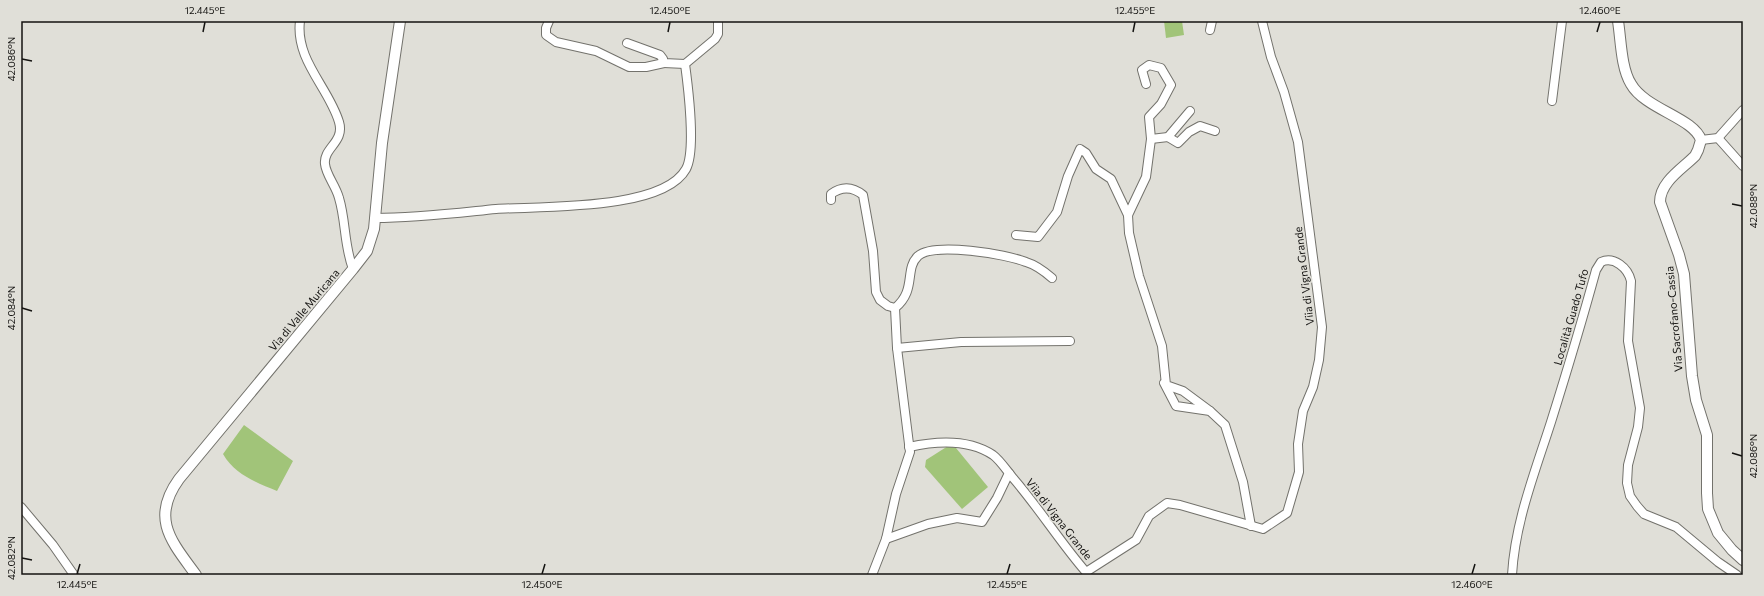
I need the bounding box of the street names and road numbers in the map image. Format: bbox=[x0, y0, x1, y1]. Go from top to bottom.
street label: Viia di Vigna Grande bbox=[1291, 226, 1316, 326]
street label: Via di Valle Muricana bbox=[266, 266, 342, 353]
street label: Via Sacrofano-Cassia bbox=[1662, 266, 1685, 372]
street label: Località Guado Tufo bbox=[1551, 267, 1591, 367]
street label: Viia di Vigna Grande bbox=[1024, 476, 1095, 562]

